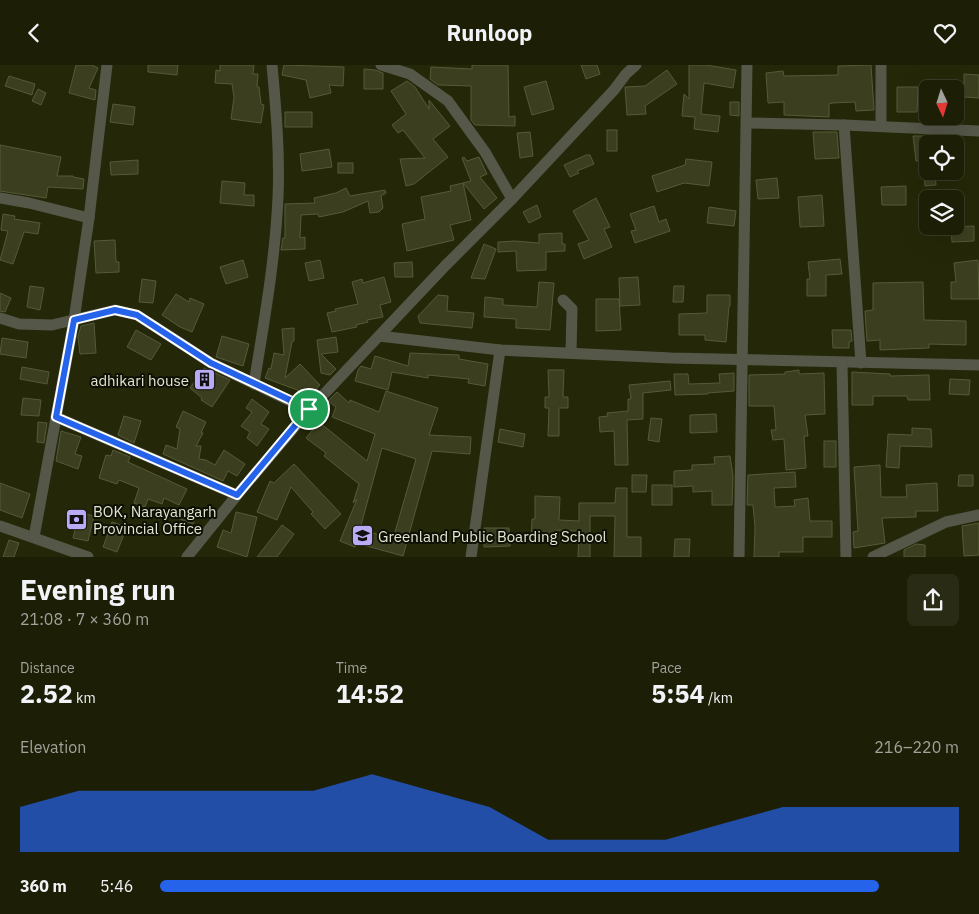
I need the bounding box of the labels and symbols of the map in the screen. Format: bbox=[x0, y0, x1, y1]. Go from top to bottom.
north arrow bbox=[919, 80, 964, 125]
building icon: adhikari house bbox=[193, 368, 217, 392]
place label: adhikari house bbox=[90, 371, 189, 390]
pin bbox=[288, 388, 330, 430]
place label: BOK, Narayangarh Provincial Office bbox=[93, 502, 216, 538]
bank icon: BOK, Narayangarh Provincial Office bbox=[65, 508, 89, 532]
school or university icon: Greenland Public Boarding School bbox=[350, 524, 374, 548]
place label: Greenland Public Boarding School bbox=[378, 527, 607, 546]

